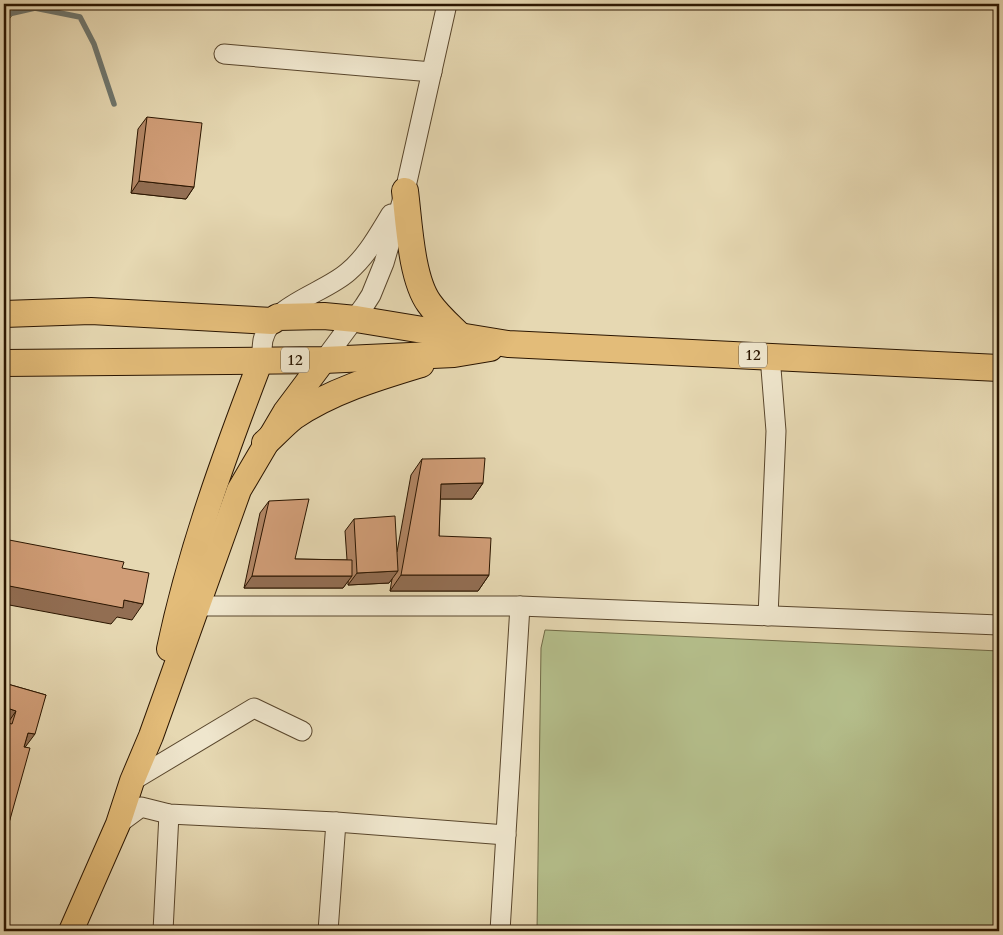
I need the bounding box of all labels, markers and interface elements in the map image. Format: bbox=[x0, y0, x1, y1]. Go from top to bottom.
road number: 12 bbox=[739, 342, 767, 368]
road number: 12 bbox=[281, 348, 309, 372]

